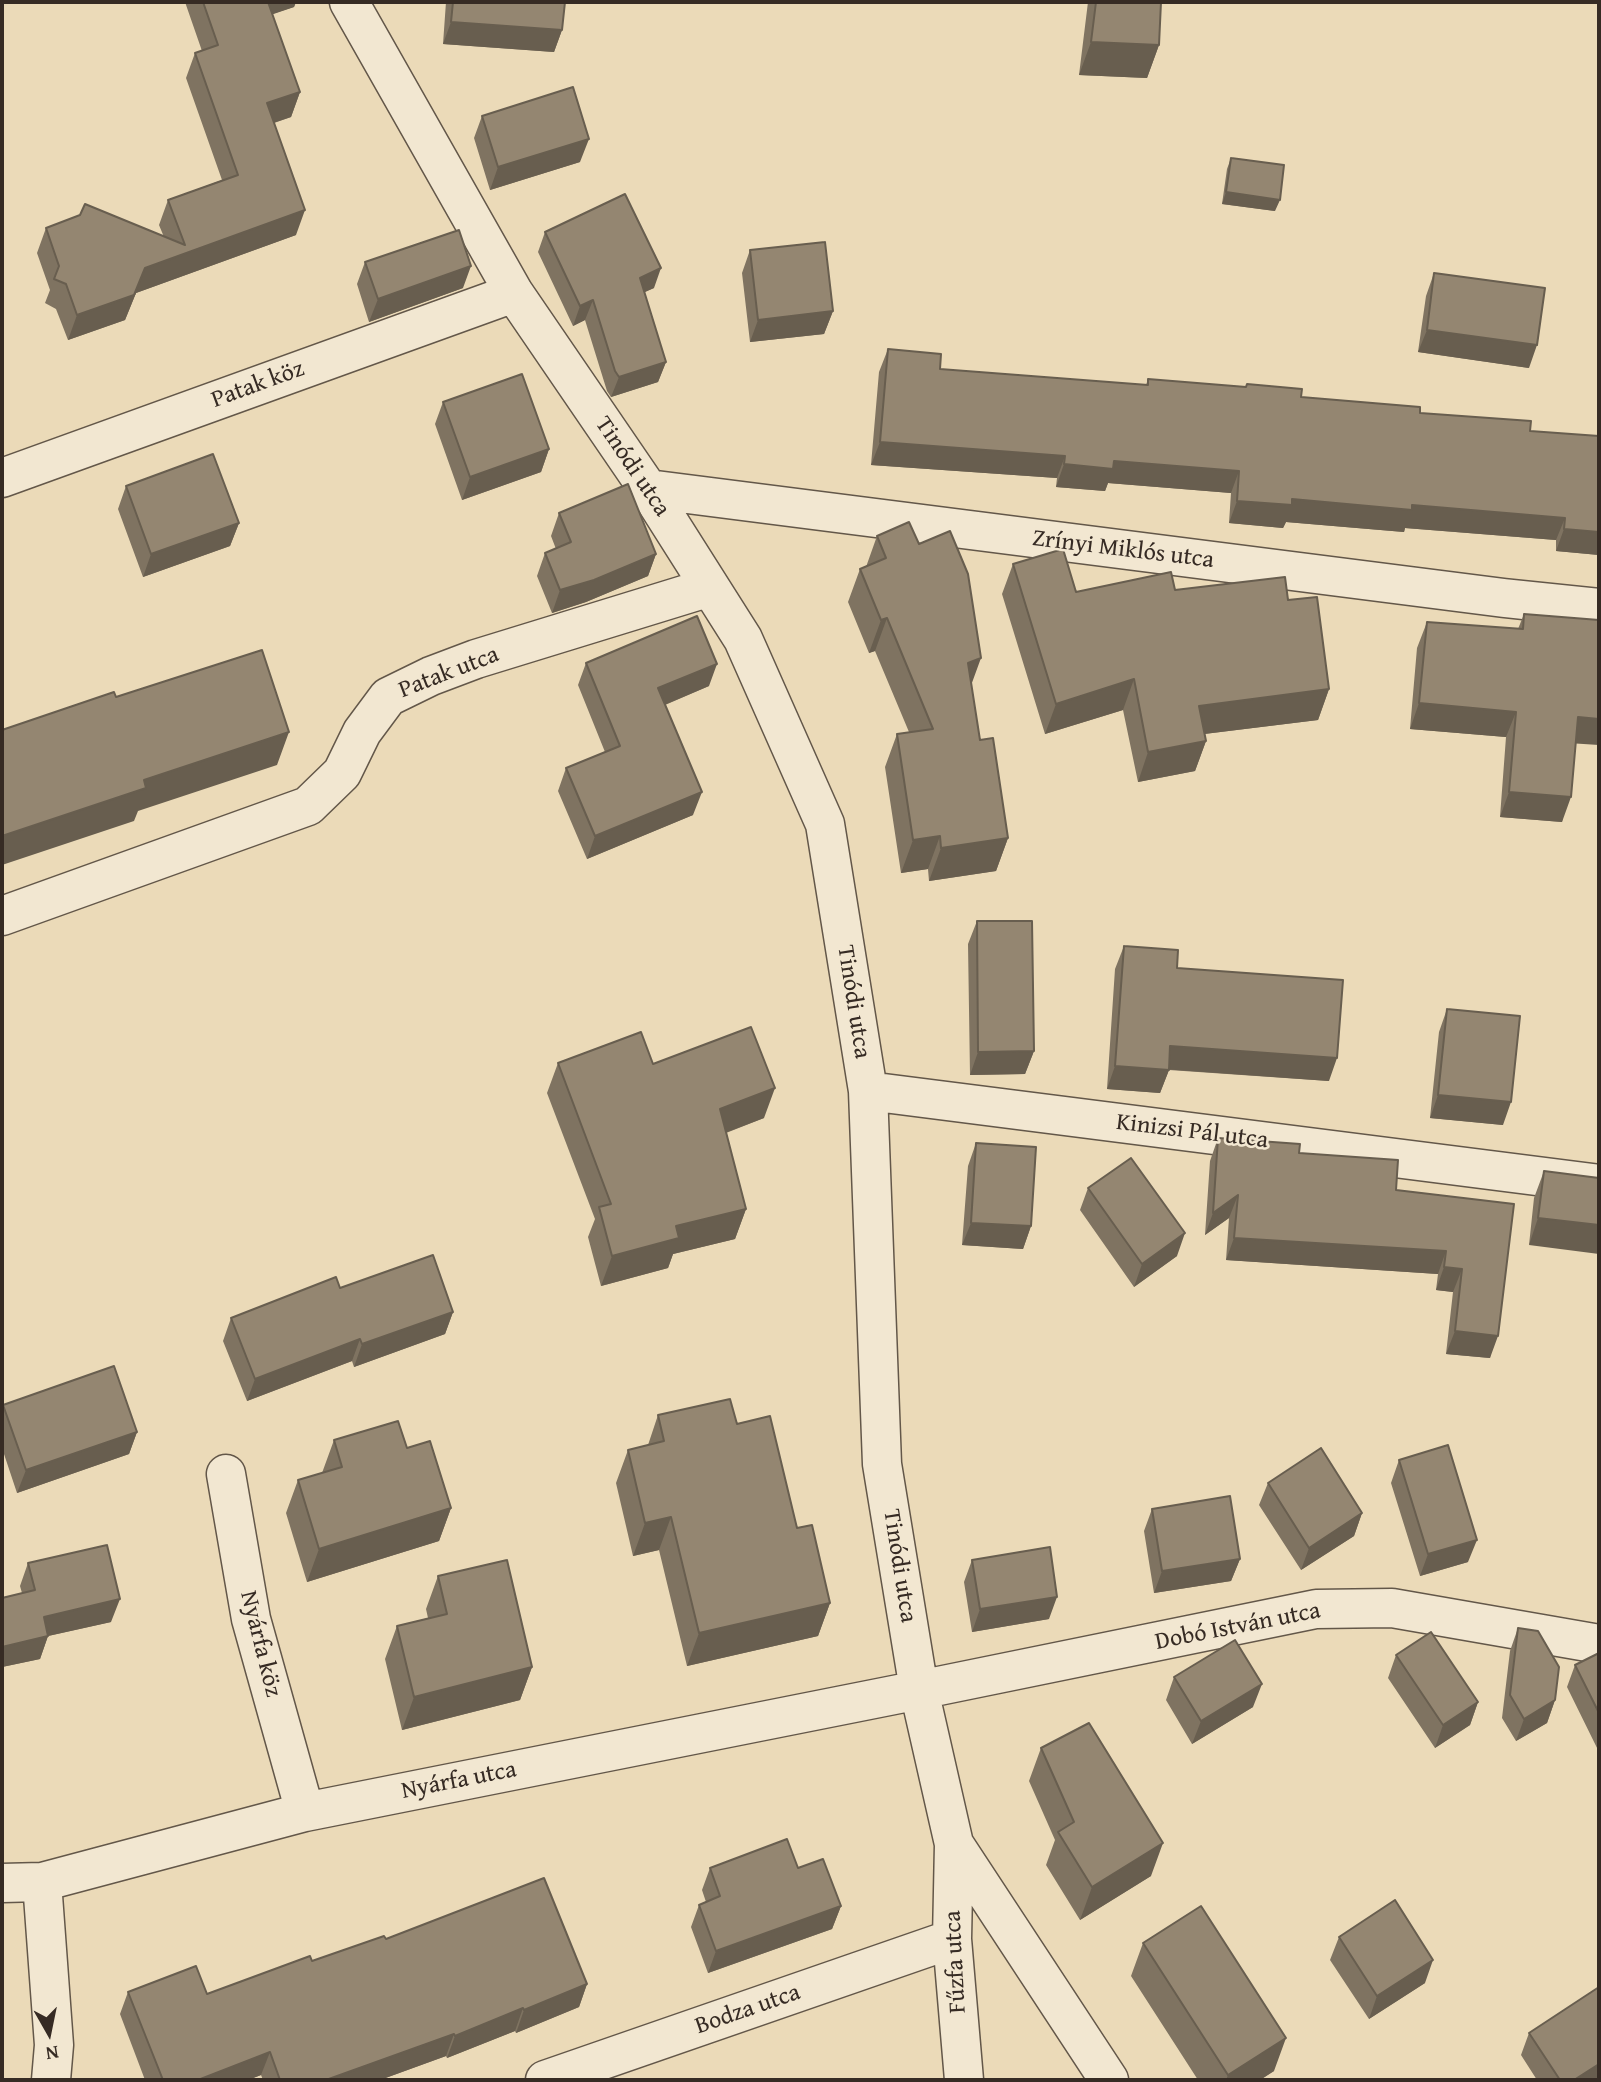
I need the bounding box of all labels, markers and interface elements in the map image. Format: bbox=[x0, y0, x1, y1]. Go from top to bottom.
street label: Patak köz bbox=[208, 355, 308, 415]
street label: Tinódi utca bbox=[588, 412, 676, 522]
street label: Zrínyi Miklós utca bbox=[1031, 525, 1215, 575]
street label: Patak utca bbox=[395, 641, 503, 705]
street label: Tinódi utca bbox=[830, 943, 876, 1061]
street label: Kinizsi Pál utca bbox=[1114, 1108, 1270, 1156]
street label: Tinódi utca bbox=[876, 1507, 922, 1625]
street label: Nyárfa köz bbox=[233, 1588, 287, 1700]
street label: Dobó István utca bbox=[1153, 1597, 1323, 1657]
street label: Nyárfa utca bbox=[399, 1756, 519, 1806]
street label: Fűzfa utca bbox=[939, 1910, 973, 2014]
street label: Bodza utca bbox=[692, 1979, 804, 2041]
north arrow bbox=[14, 1998, 84, 2068]
text: N bbox=[44, 2039, 61, 2069]

